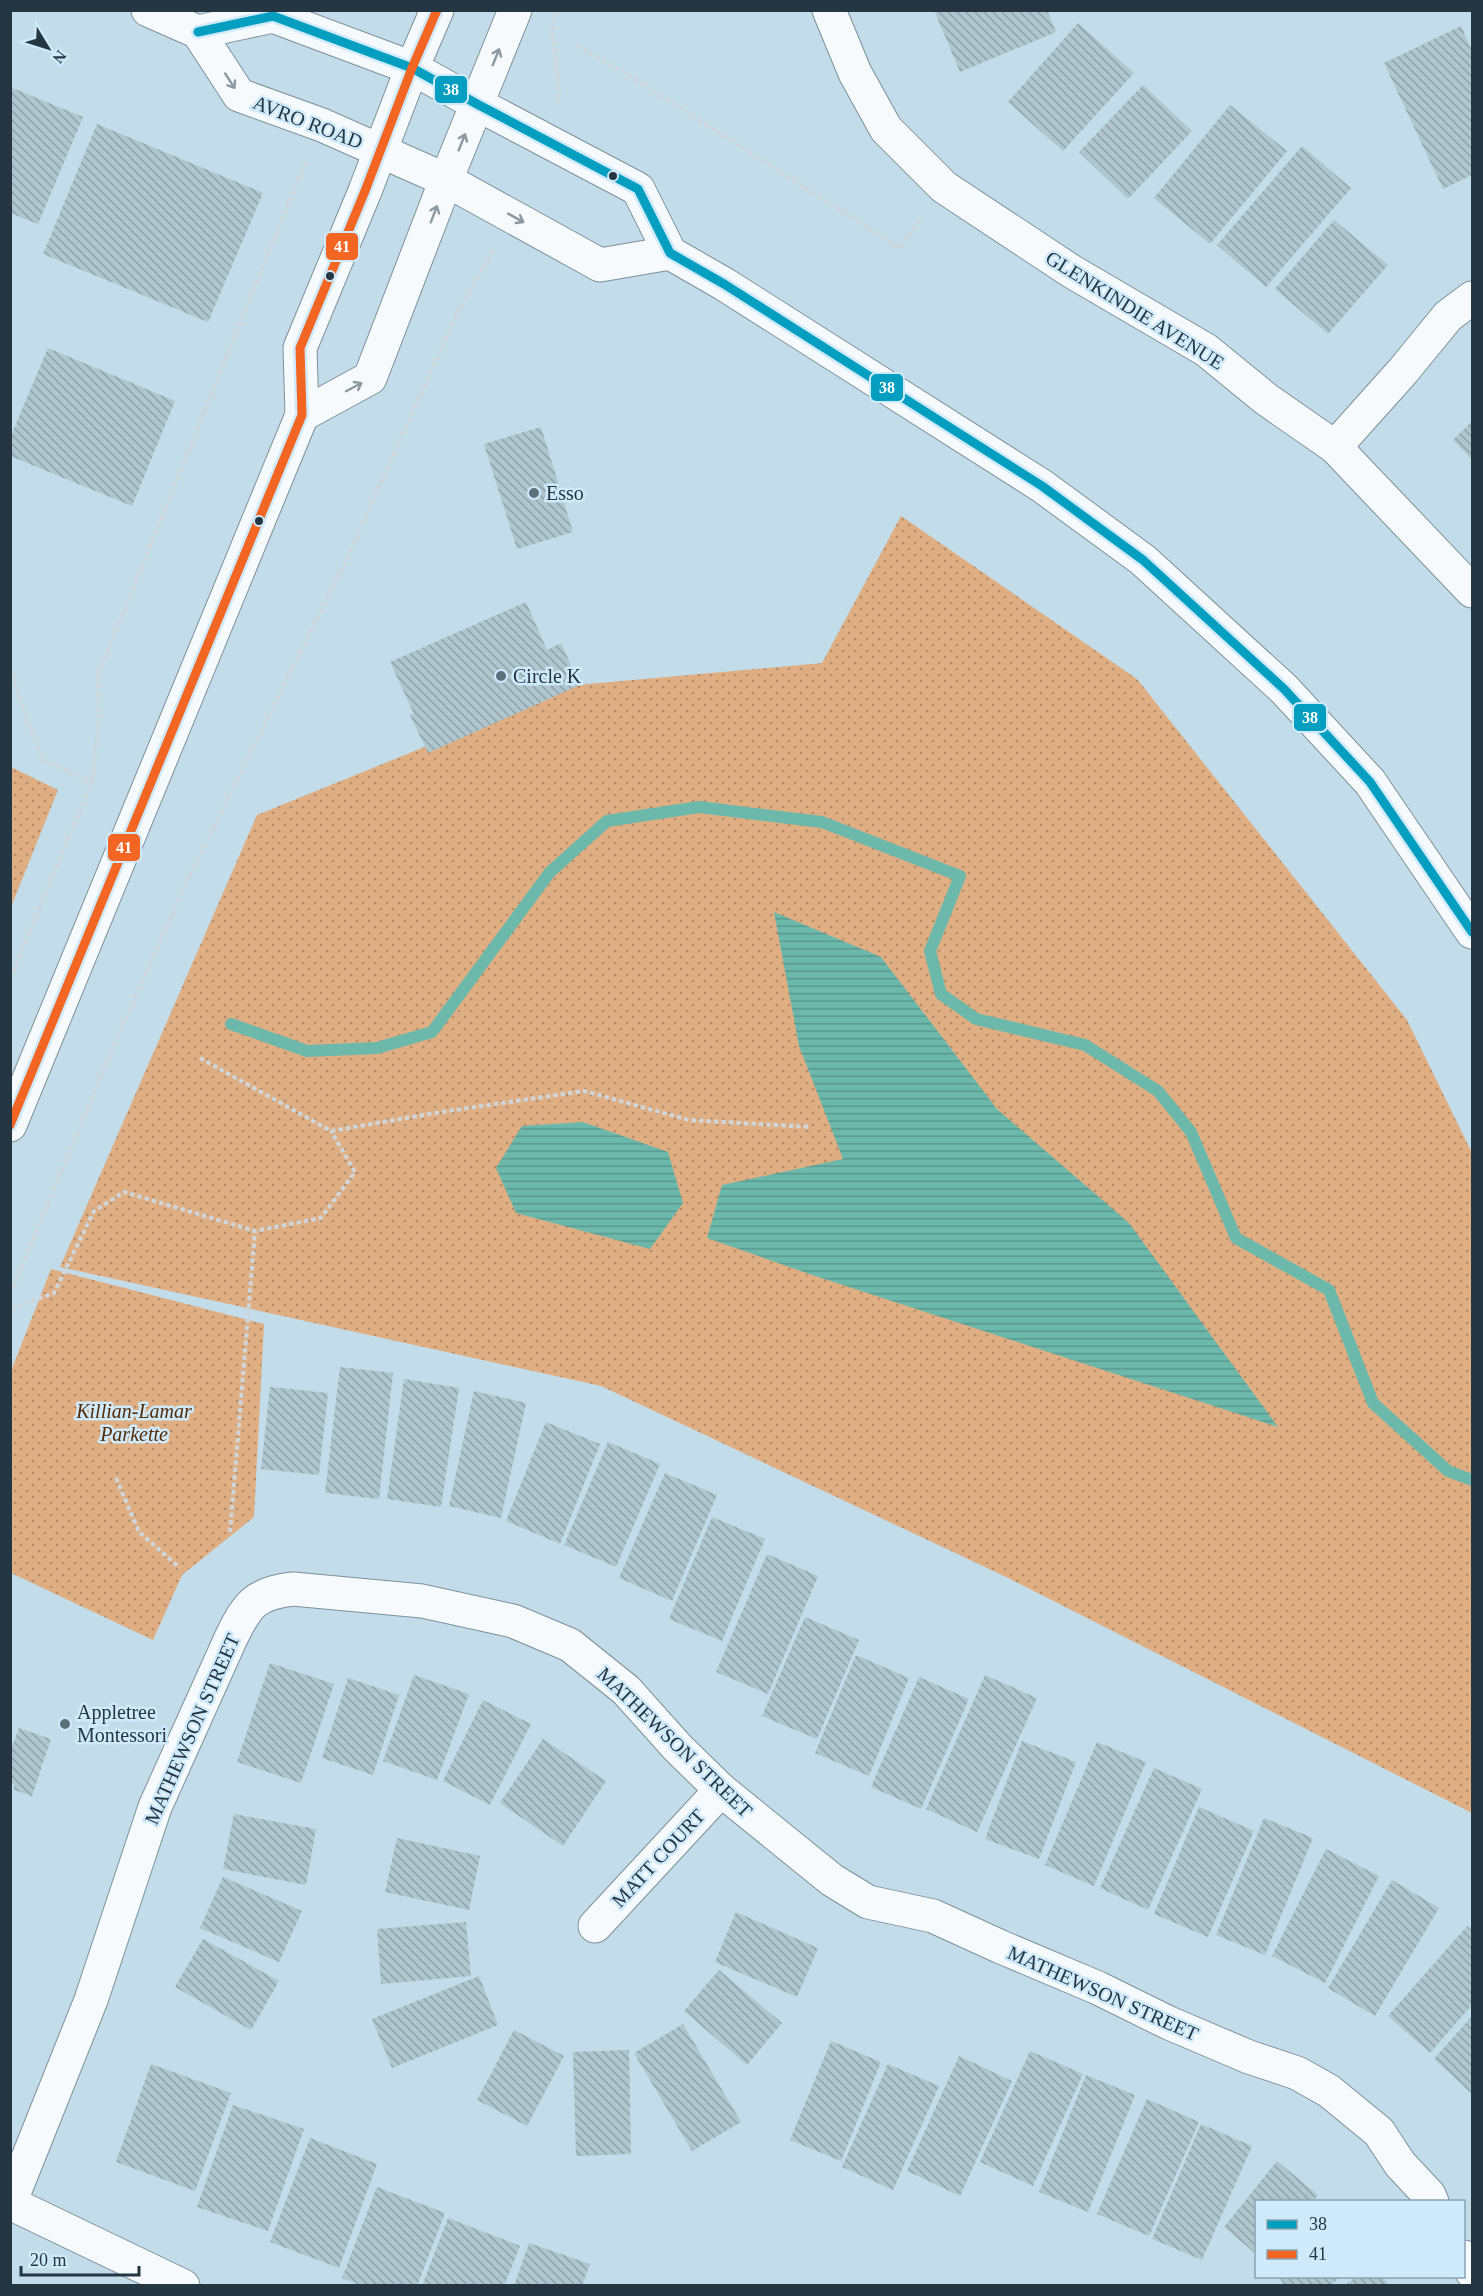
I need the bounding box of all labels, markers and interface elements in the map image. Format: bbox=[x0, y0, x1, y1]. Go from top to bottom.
north arrow bbox=[18, 18, 78, 78]
text: N bbox=[49, 47, 70, 67]
one-way arrow bbox=[491, 49, 502, 67]
one-way arrow bbox=[224, 72, 236, 89]
line badge: 38 bbox=[434, 75, 468, 104]
text: 38 bbox=[443, 81, 459, 98]
street label: AVRO ROAD bbox=[250, 91, 366, 153]
one-way arrow bbox=[457, 133, 468, 152]
unlabelled marker bbox=[607, 170, 619, 182]
one-way arrow bbox=[429, 205, 440, 224]
one-way arrow bbox=[507, 213, 524, 225]
line badge: 41 bbox=[325, 232, 359, 261]
text: 41 bbox=[334, 238, 350, 255]
street label: GLENKINDIE AVENUE bbox=[1042, 246, 1228, 374]
unlabelled marker bbox=[324, 270, 336, 282]
line badge: 38 bbox=[870, 373, 904, 402]
text: 38 bbox=[879, 379, 895, 396]
one-way arrow bbox=[344, 381, 362, 392]
place label: Esso bbox=[546, 482, 584, 504]
marker: Esso bbox=[527, 486, 541, 500]
unlabelled marker bbox=[253, 515, 265, 527]
place label: Circle K bbox=[513, 665, 582, 687]
marker: Circle K bbox=[494, 669, 508, 683]
line badge: 38 bbox=[1293, 703, 1327, 732]
text: 38 bbox=[1302, 709, 1318, 726]
line badge: 41 bbox=[107, 833, 141, 862]
text: 41 bbox=[116, 839, 132, 856]
park label: Killian-Lamar Parkette bbox=[75, 1400, 192, 1445]
street label: MATHEWSON STREET bbox=[140, 1630, 244, 1828]
street label: MATHEWSON STREET bbox=[593, 1662, 757, 1822]
place label: Appletree Montessori bbox=[77, 1701, 167, 1746]
marker: Appletree Montessori bbox=[58, 1717, 72, 1731]
street label: MATT COURT bbox=[607, 1805, 709, 1911]
street label: MATHEWSON STREET bbox=[1004, 1941, 1202, 2045]
legend bbox=[1255, 2200, 1465, 2278]
text: 38 bbox=[1309, 2214, 1327, 2234]
scale bar bbox=[21, 2239, 140, 2277]
text: 41 bbox=[1309, 2244, 1327, 2264]
text: 20 m bbox=[30, 2250, 67, 2270]

